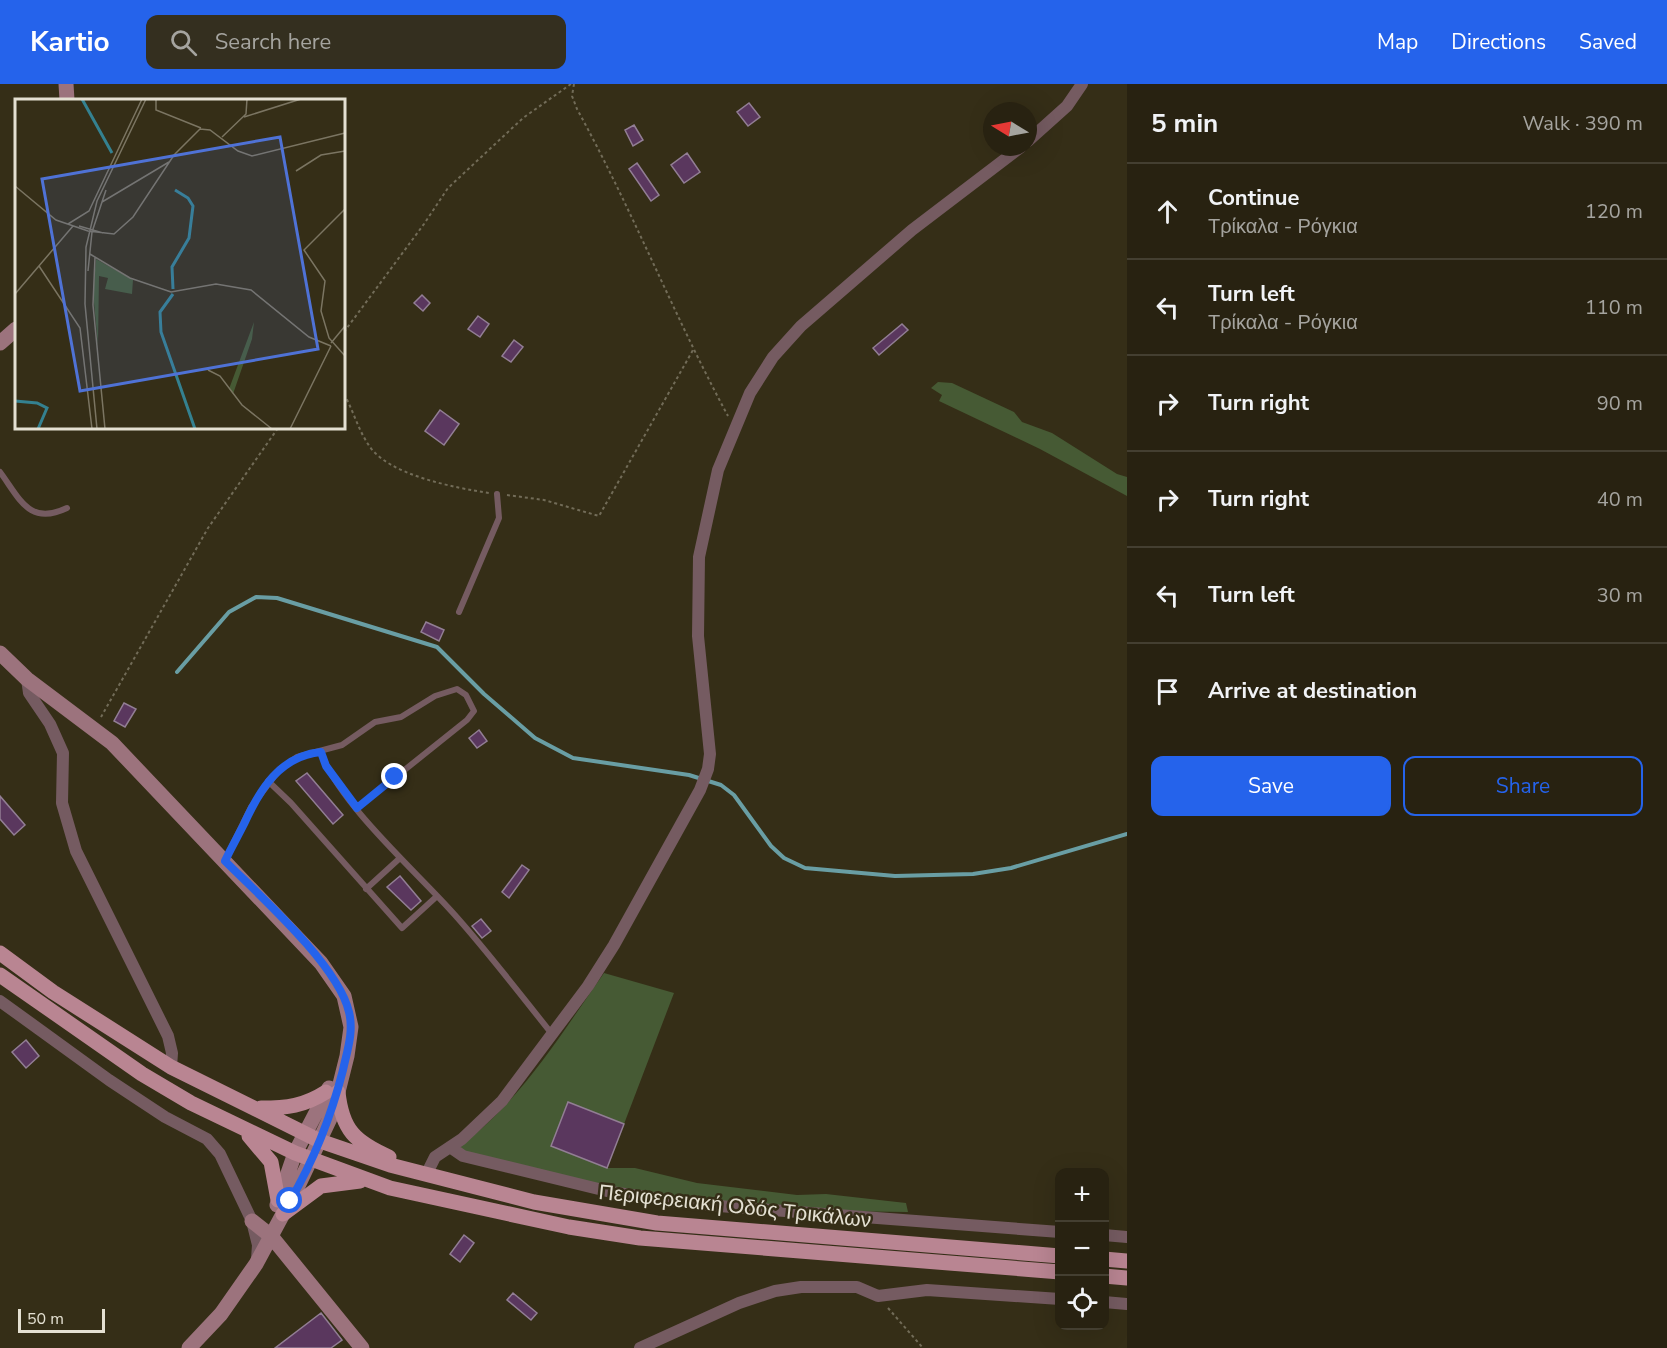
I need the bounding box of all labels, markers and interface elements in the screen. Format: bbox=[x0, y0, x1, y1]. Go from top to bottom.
search box bbox=[146, 15, 566, 69]
text: Kartio bbox=[30, 23, 110, 61]
icon: search bbox=[167, 26, 200, 59]
text: Search here bbox=[215, 27, 331, 57]
text: Map bbox=[1377, 28, 1418, 56]
text: Directions bbox=[1451, 28, 1546, 56]
text: Saved bbox=[1579, 28, 1637, 56]
inset map bbox=[15, 99, 345, 429]
north arrow bbox=[983, 102, 1037, 156]
text: 5 min bbox=[1151, 106, 1218, 141]
text: Walk · 390 m bbox=[1523, 110, 1643, 137]
text: Continue bbox=[1208, 183, 1299, 213]
icon: ahead bbox=[1151, 195, 1184, 228]
text: 120 m bbox=[1585, 198, 1643, 225]
text: Τρίκαλα - Ρόγκια bbox=[1208, 213, 1358, 240]
text: Turn left bbox=[1208, 279, 1295, 309]
icon: left bbox=[1151, 291, 1184, 324]
text: 110 m bbox=[1585, 294, 1643, 321]
text: Τρίκαλα - Ρόγκια bbox=[1208, 309, 1358, 336]
icon: right bbox=[1151, 387, 1184, 420]
text: Turn right bbox=[1208, 388, 1309, 418]
text: 90 m bbox=[1597, 390, 1643, 417]
icon: right bbox=[1151, 483, 1184, 516]
text: Turn right bbox=[1208, 484, 1309, 514]
text: 40 m bbox=[1597, 486, 1643, 513]
icon: left bbox=[1151, 579, 1184, 612]
text: Turn left bbox=[1208, 580, 1295, 610]
text: 30 m bbox=[1597, 582, 1643, 609]
icon: arrive bbox=[1151, 675, 1184, 708]
text: Arrive at destination bbox=[1208, 676, 1417, 706]
button: Save bbox=[1151, 756, 1391, 816]
button: Share bbox=[1403, 756, 1643, 816]
route end bbox=[381, 763, 407, 789]
map controls bbox=[1055, 1168, 1109, 1330]
button: + bbox=[1055, 1168, 1109, 1222]
street label: Περιφερειακή Οδός Τρικάλων bbox=[597, 1178, 873, 1234]
route start bbox=[276, 1187, 302, 1213]
button: − bbox=[1055, 1222, 1109, 1276]
button: locate bbox=[1055, 1276, 1109, 1330]
scale bar bbox=[18, 1306, 105, 1334]
text: 50 m bbox=[27, 1308, 64, 1330]

